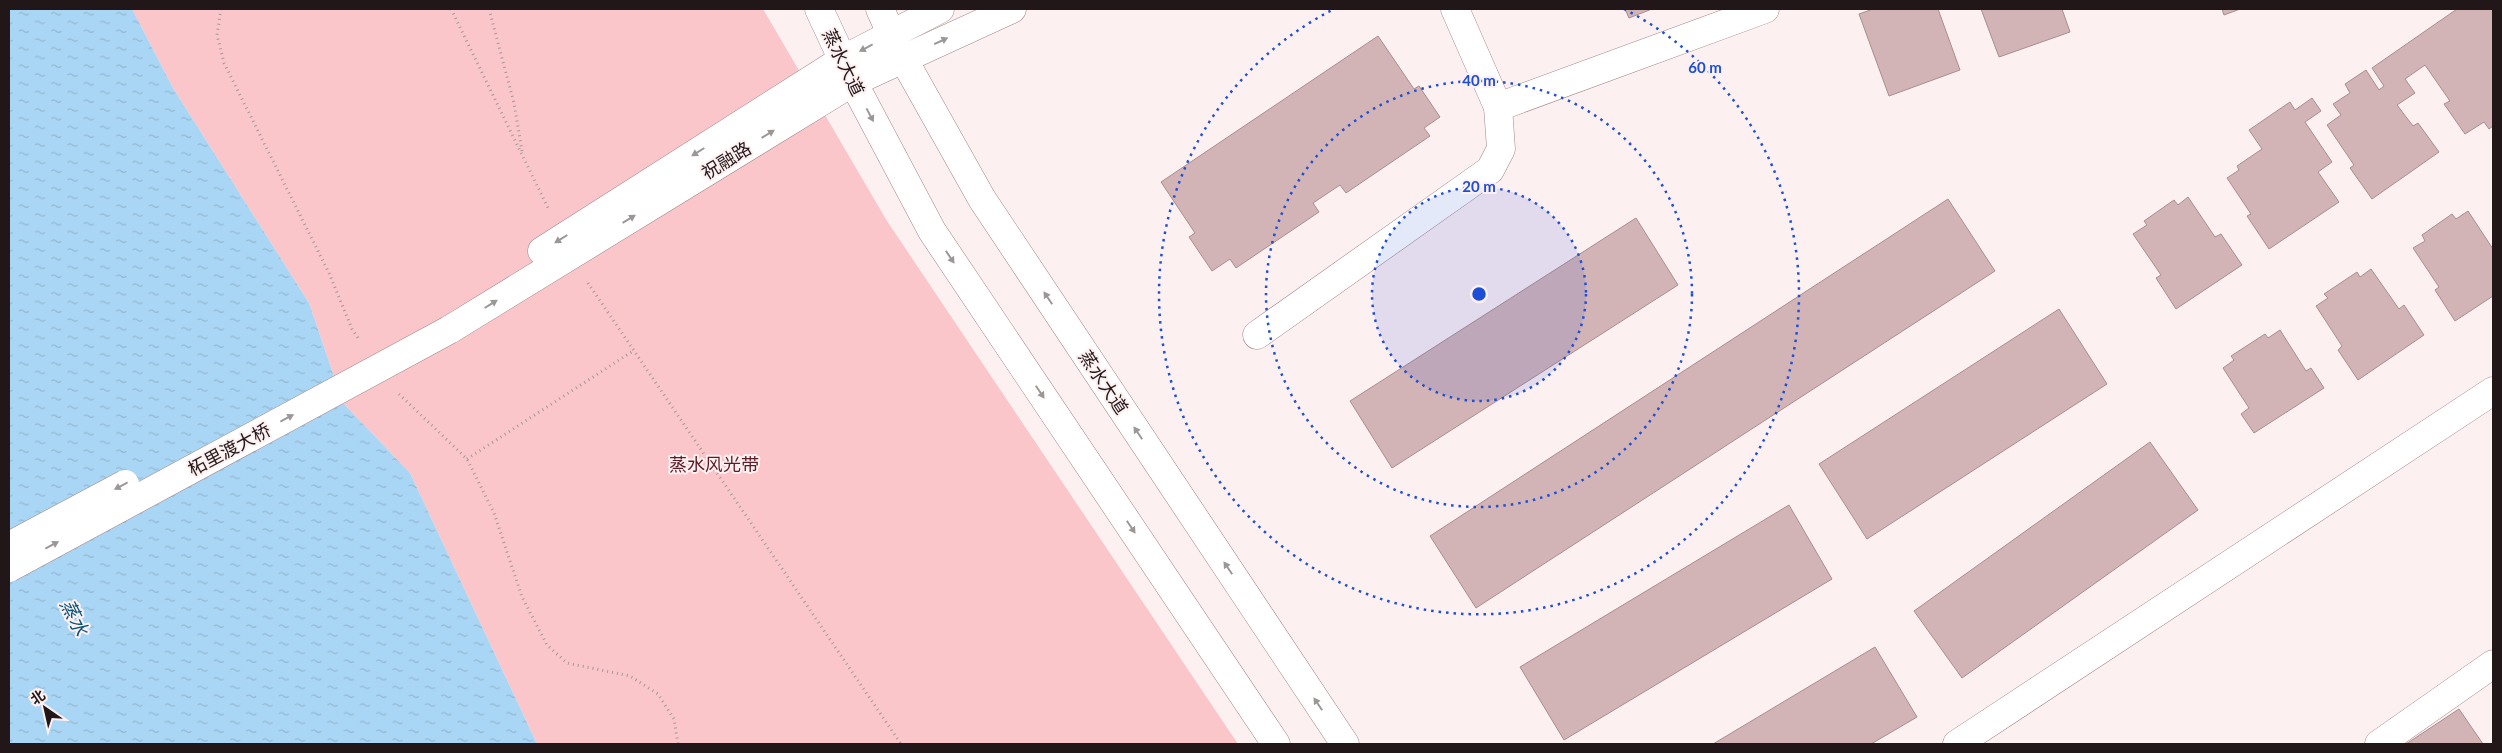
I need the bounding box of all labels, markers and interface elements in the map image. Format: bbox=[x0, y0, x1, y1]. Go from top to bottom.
street label: 蒸水大道 bbox=[818, 25, 870, 99]
one-way arrow bbox=[934, 37, 949, 45]
one-way arrow bbox=[858, 44, 873, 52]
text: 60 m bbox=[1688, 58, 1722, 76]
text: 40 m bbox=[1462, 71, 1496, 89]
one-way arrow bbox=[866, 109, 875, 122]
one-way arrow bbox=[761, 130, 774, 139]
street label: 祝融路 bbox=[697, 137, 755, 183]
one-way arrow bbox=[691, 147, 704, 157]
text: 20 m bbox=[1462, 177, 1496, 195]
one-way arrow bbox=[623, 215, 636, 224]
one-way arrow bbox=[554, 234, 567, 243]
one-way arrow bbox=[945, 251, 954, 264]
centre of rings bbox=[1470, 285, 1488, 303]
one-way arrow bbox=[1043, 291, 1053, 305]
one-way arrow bbox=[484, 300, 497, 309]
street label: 蒸水大道 bbox=[1075, 346, 1133, 418]
one-way arrow bbox=[1035, 386, 1045, 399]
one-way arrow bbox=[279, 414, 294, 422]
street label: 柘里渡大桥 bbox=[184, 418, 274, 480]
one-way arrow bbox=[1133, 426, 1143, 440]
park label: 蒸水风光带 bbox=[669, 453, 759, 475]
one-way arrow bbox=[113, 482, 128, 490]
one-way arrow bbox=[1126, 521, 1135, 534]
one-way arrow bbox=[44, 541, 59, 549]
one-way arrow bbox=[1223, 562, 1233, 575]
water label: 蒸水 bbox=[56, 595, 94, 640]
north arrow bbox=[20, 683, 70, 733]
text: 北 bbox=[27, 686, 48, 708]
one-way arrow bbox=[1313, 697, 1323, 710]

